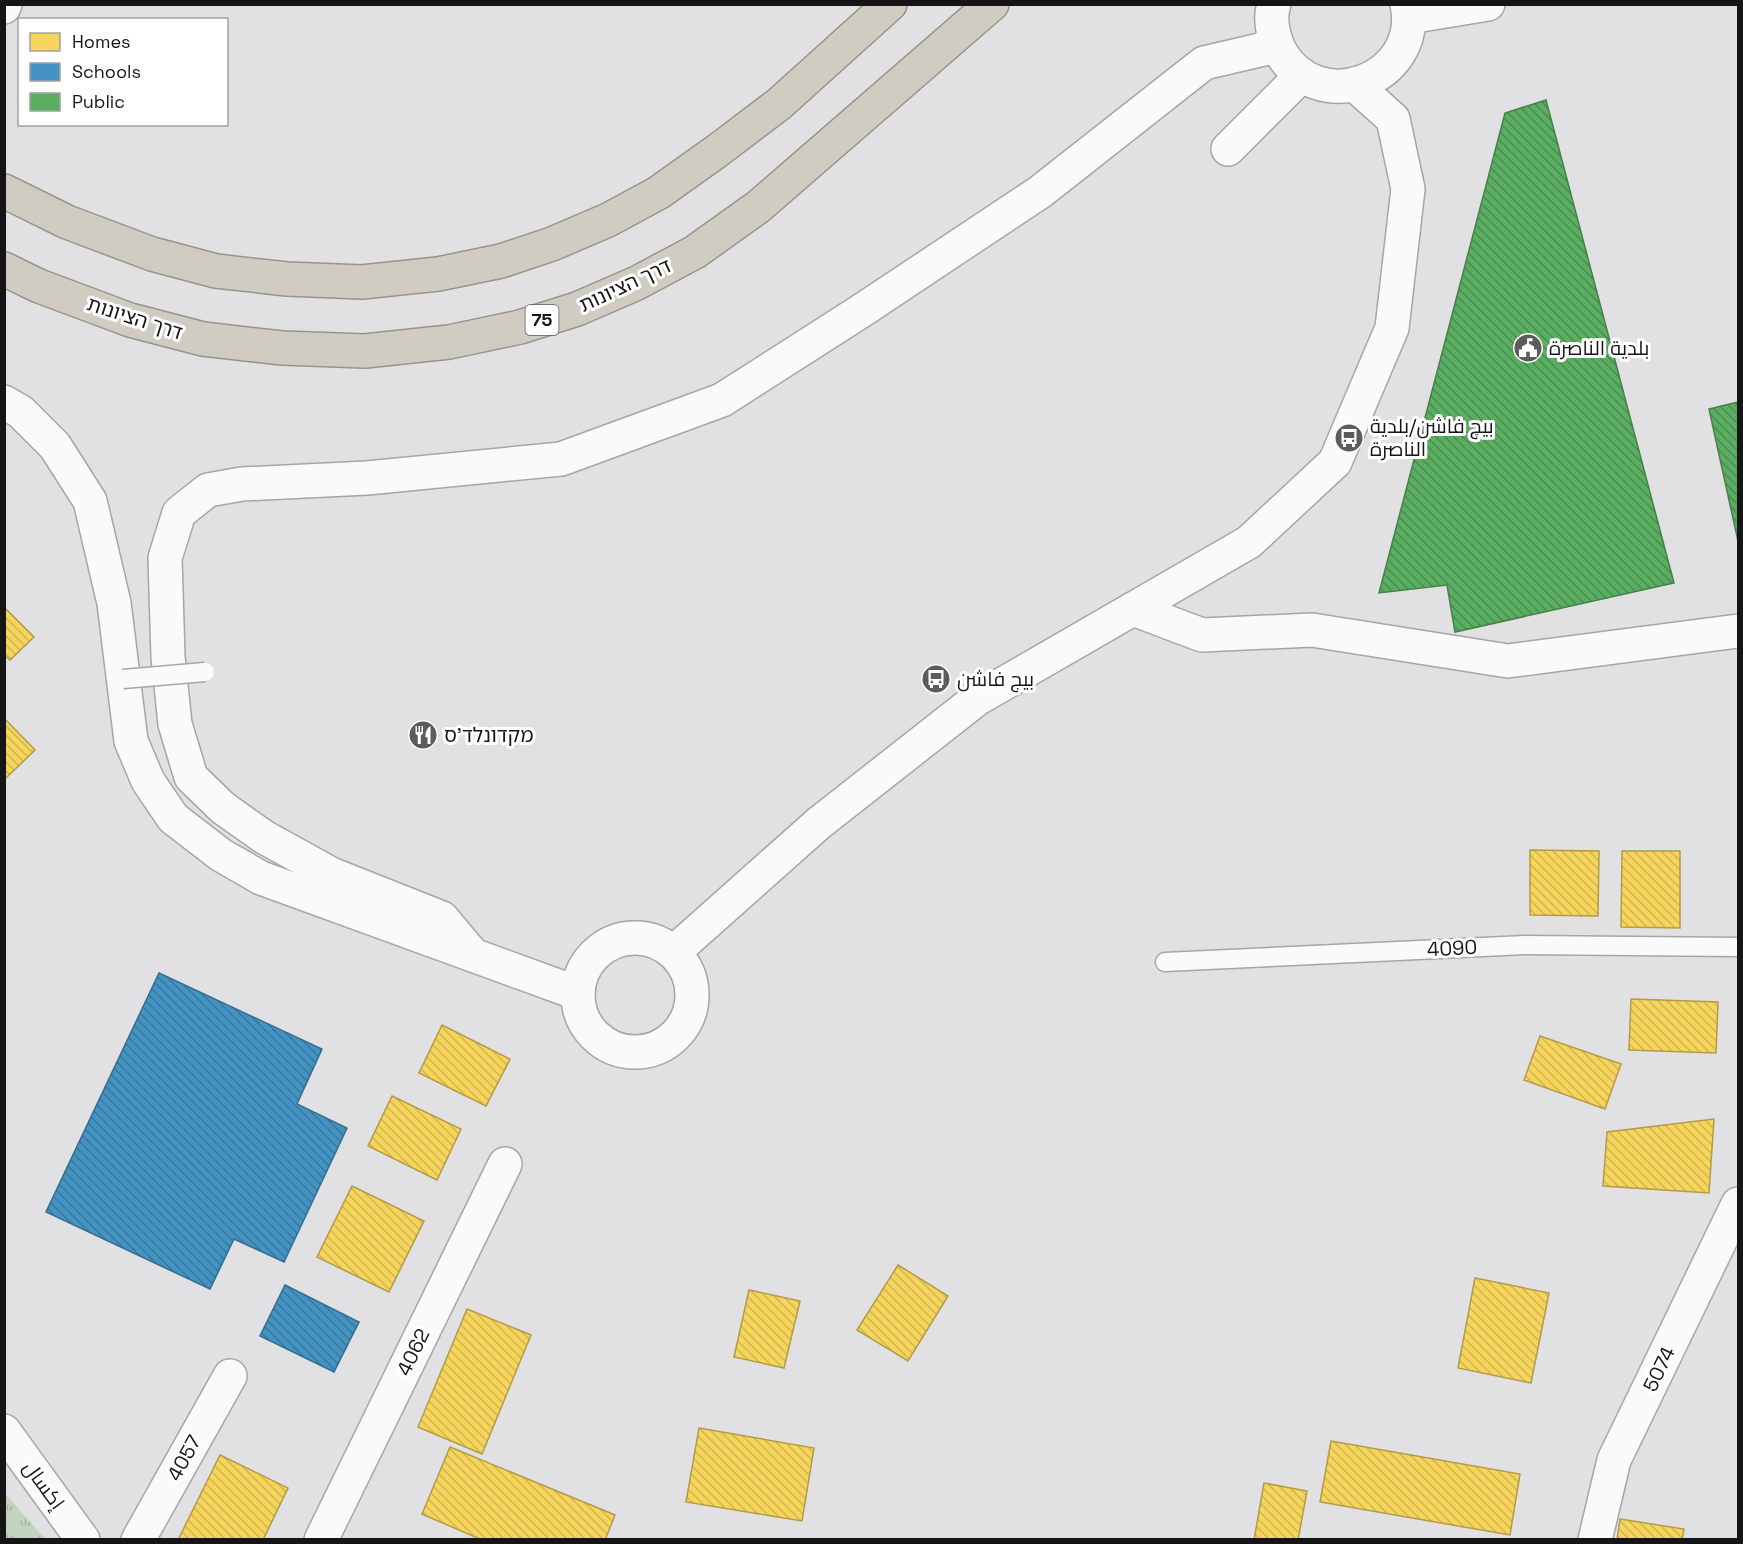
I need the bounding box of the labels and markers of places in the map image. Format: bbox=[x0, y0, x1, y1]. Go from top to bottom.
public building icon: بلدية الناصرة bbox=[1512, 332, 1544, 364]
place label: بلدية الناصرة bbox=[1549, 335, 1649, 361]
place label: بيچ فاشن/بلدية الناصرة bbox=[1370, 413, 1494, 462]
bus stop icon: بيچ فاشن/بلدية الناصرة bbox=[1333, 422, 1365, 454]
bus stop icon: بيج فاشن bbox=[920, 663, 952, 695]
place label: بيج فاشن bbox=[957, 666, 1034, 693]
restaurant icon: מקדונלד'ס bbox=[407, 719, 439, 751]
place label: מקדונלד'ס bbox=[444, 722, 533, 748]

